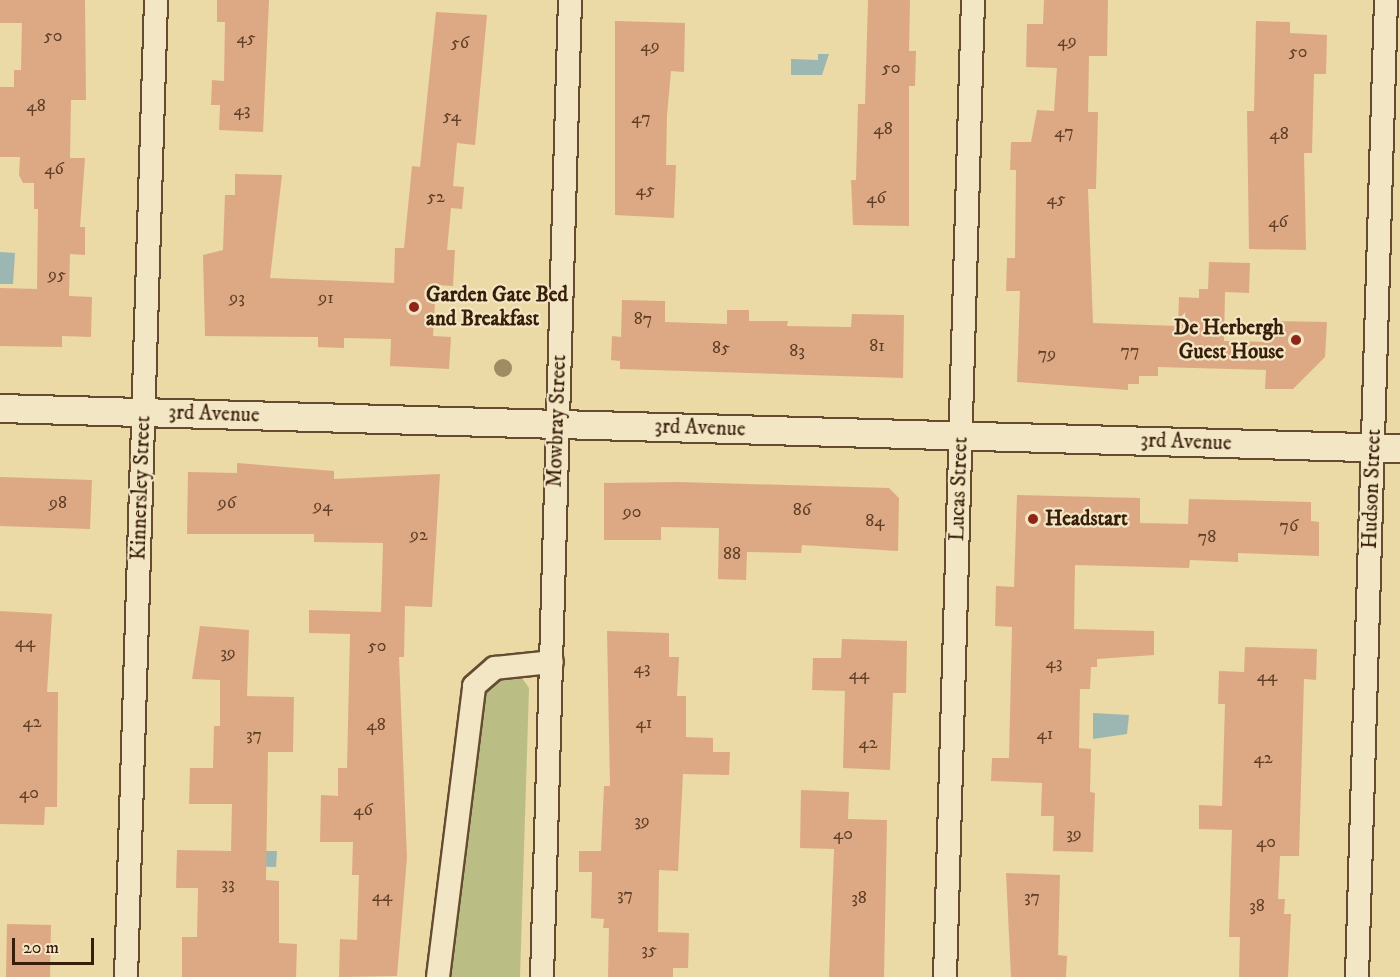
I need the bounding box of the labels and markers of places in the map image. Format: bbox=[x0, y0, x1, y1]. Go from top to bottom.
place label: Garden Gate Bed and Breakfast bbox=[426, 282, 568, 332]
marker: Garden Gate Bed and Breakfast bbox=[407, 300, 421, 314]
place label: De Herbergh Guest House bbox=[1174, 315, 1284, 365]
marker: De Herbergh Guest House bbox=[1289, 333, 1303, 347]
place label: Headstart bbox=[1045, 506, 1128, 532]
marker: Headstart bbox=[1026, 512, 1040, 526]

